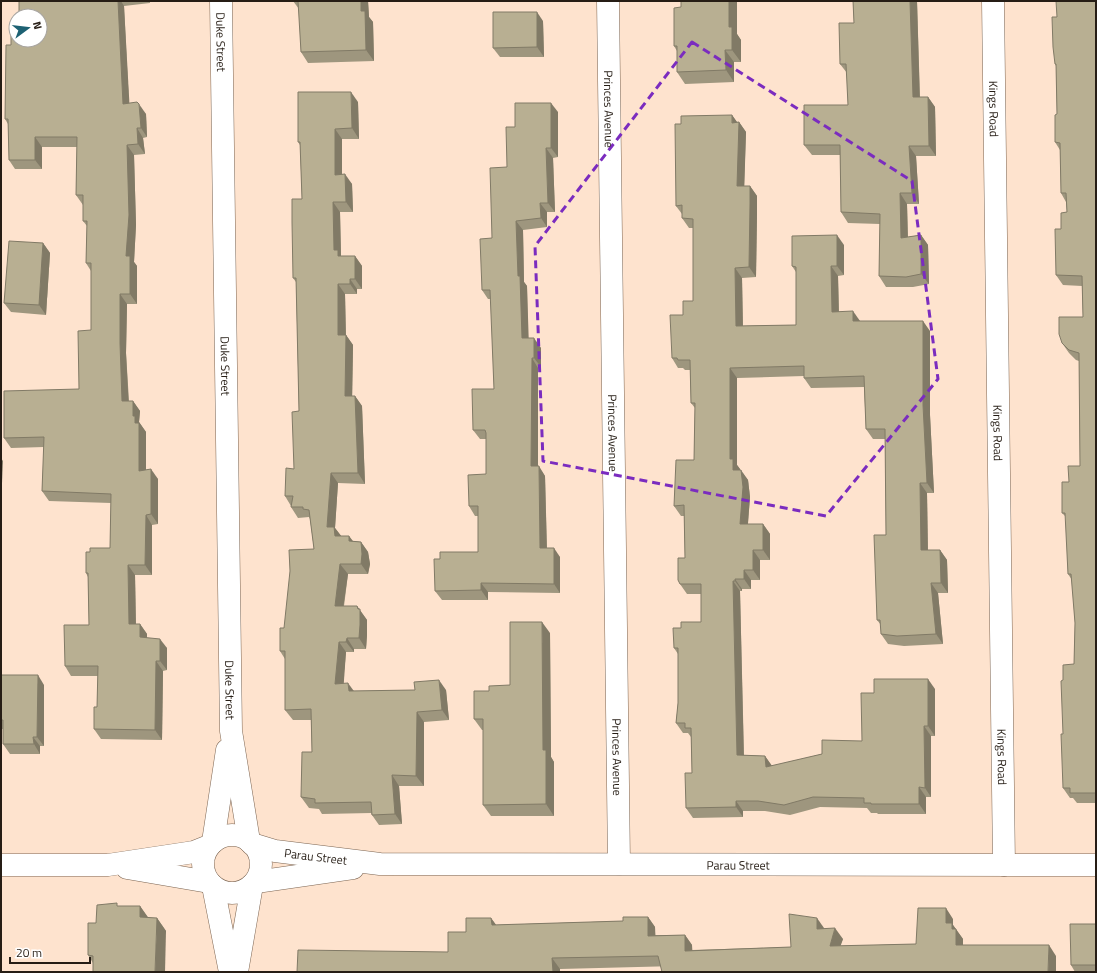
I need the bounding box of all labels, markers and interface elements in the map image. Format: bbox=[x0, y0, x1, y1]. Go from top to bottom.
north arrow bbox=[8, 8, 48, 48]
street label: Duke Street bbox=[212, 12, 231, 73]
text: N bbox=[29, 20, 46, 31]
street label: Princes Avenue bbox=[599, 70, 619, 148]
street label: Kings Road bbox=[985, 81, 1004, 137]
street label: Duke Street bbox=[216, 336, 236, 397]
street label: Princes Avenue bbox=[604, 394, 623, 472]
street label: Kings Road bbox=[989, 405, 1008, 461]
street label: Duke Street bbox=[221, 660, 240, 721]
street label: Princes Avenue bbox=[608, 718, 628, 796]
street label: Kings Road bbox=[993, 729, 1012, 785]
street label: Parau Street bbox=[283, 843, 349, 869]
street label: Parau Street bbox=[707, 855, 771, 874]
scale bar bbox=[10, 939, 90, 965]
text: 20 m bbox=[16, 943, 42, 962]

